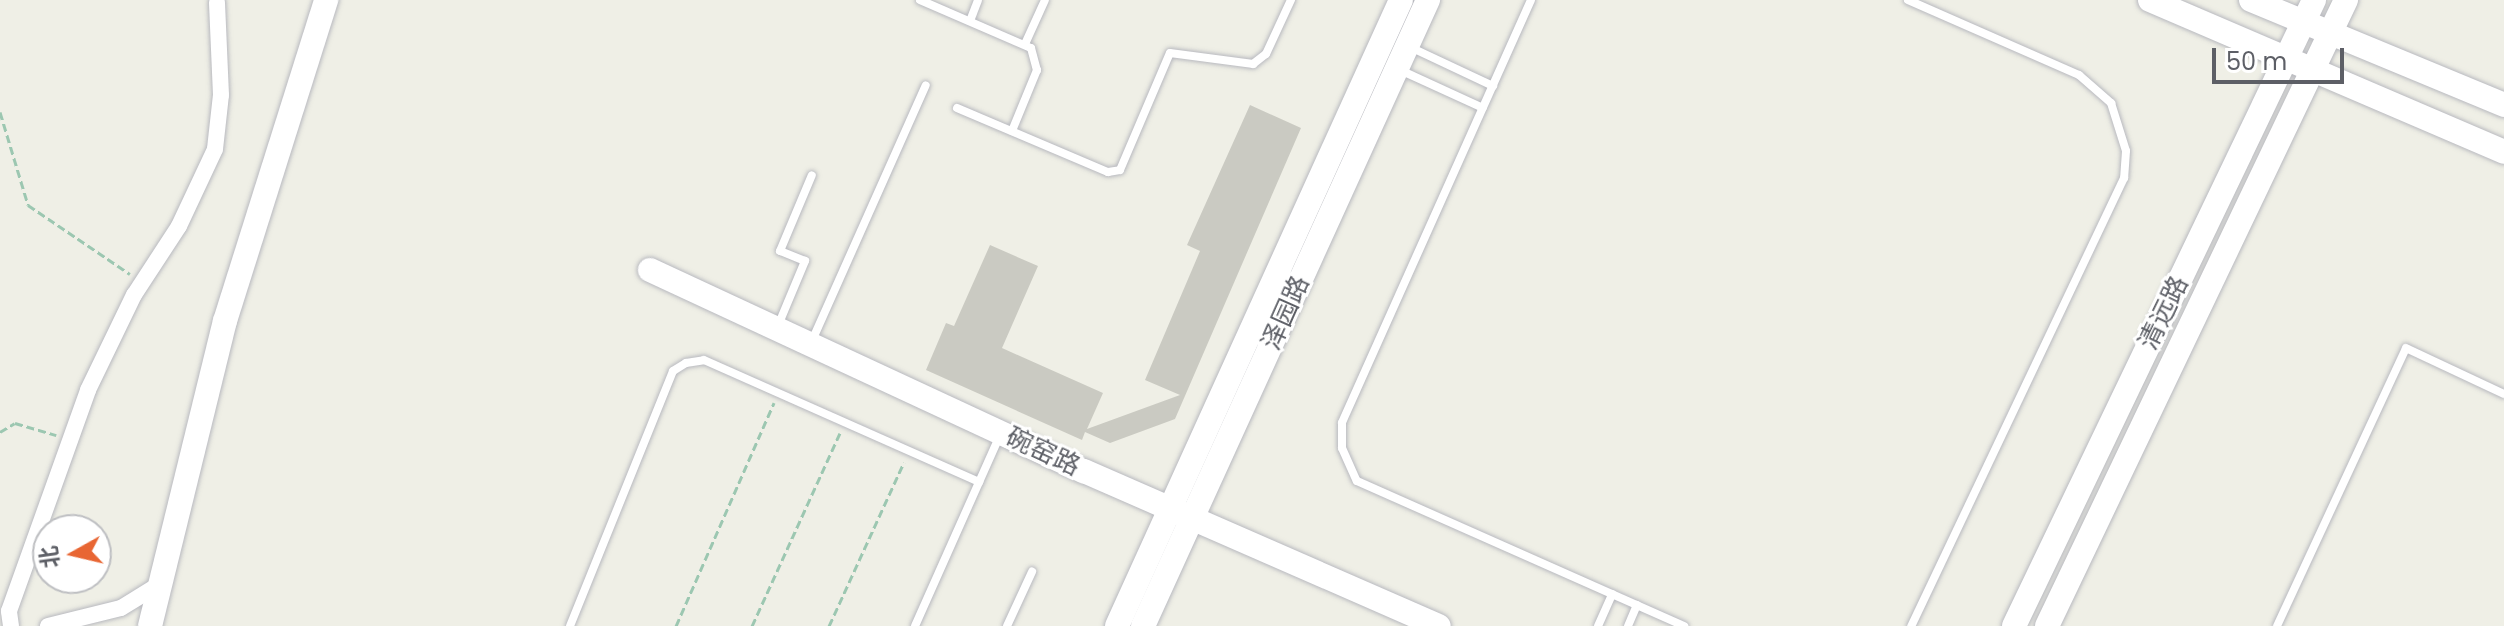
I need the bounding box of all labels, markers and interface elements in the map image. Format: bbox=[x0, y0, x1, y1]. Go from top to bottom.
scale bar bbox=[2216, 32, 2348, 82]
text: 50 m bbox=[2226, 45, 2287, 78]
street label: 泽园路 bbox=[1256, 271, 1316, 355]
street label: 清远路 bbox=[2133, 271, 2195, 355]
street label: 碗窑路 bbox=[1001, 421, 1085, 483]
north arrow bbox=[32, 514, 112, 594]
text: 北 bbox=[33, 544, 67, 570]

